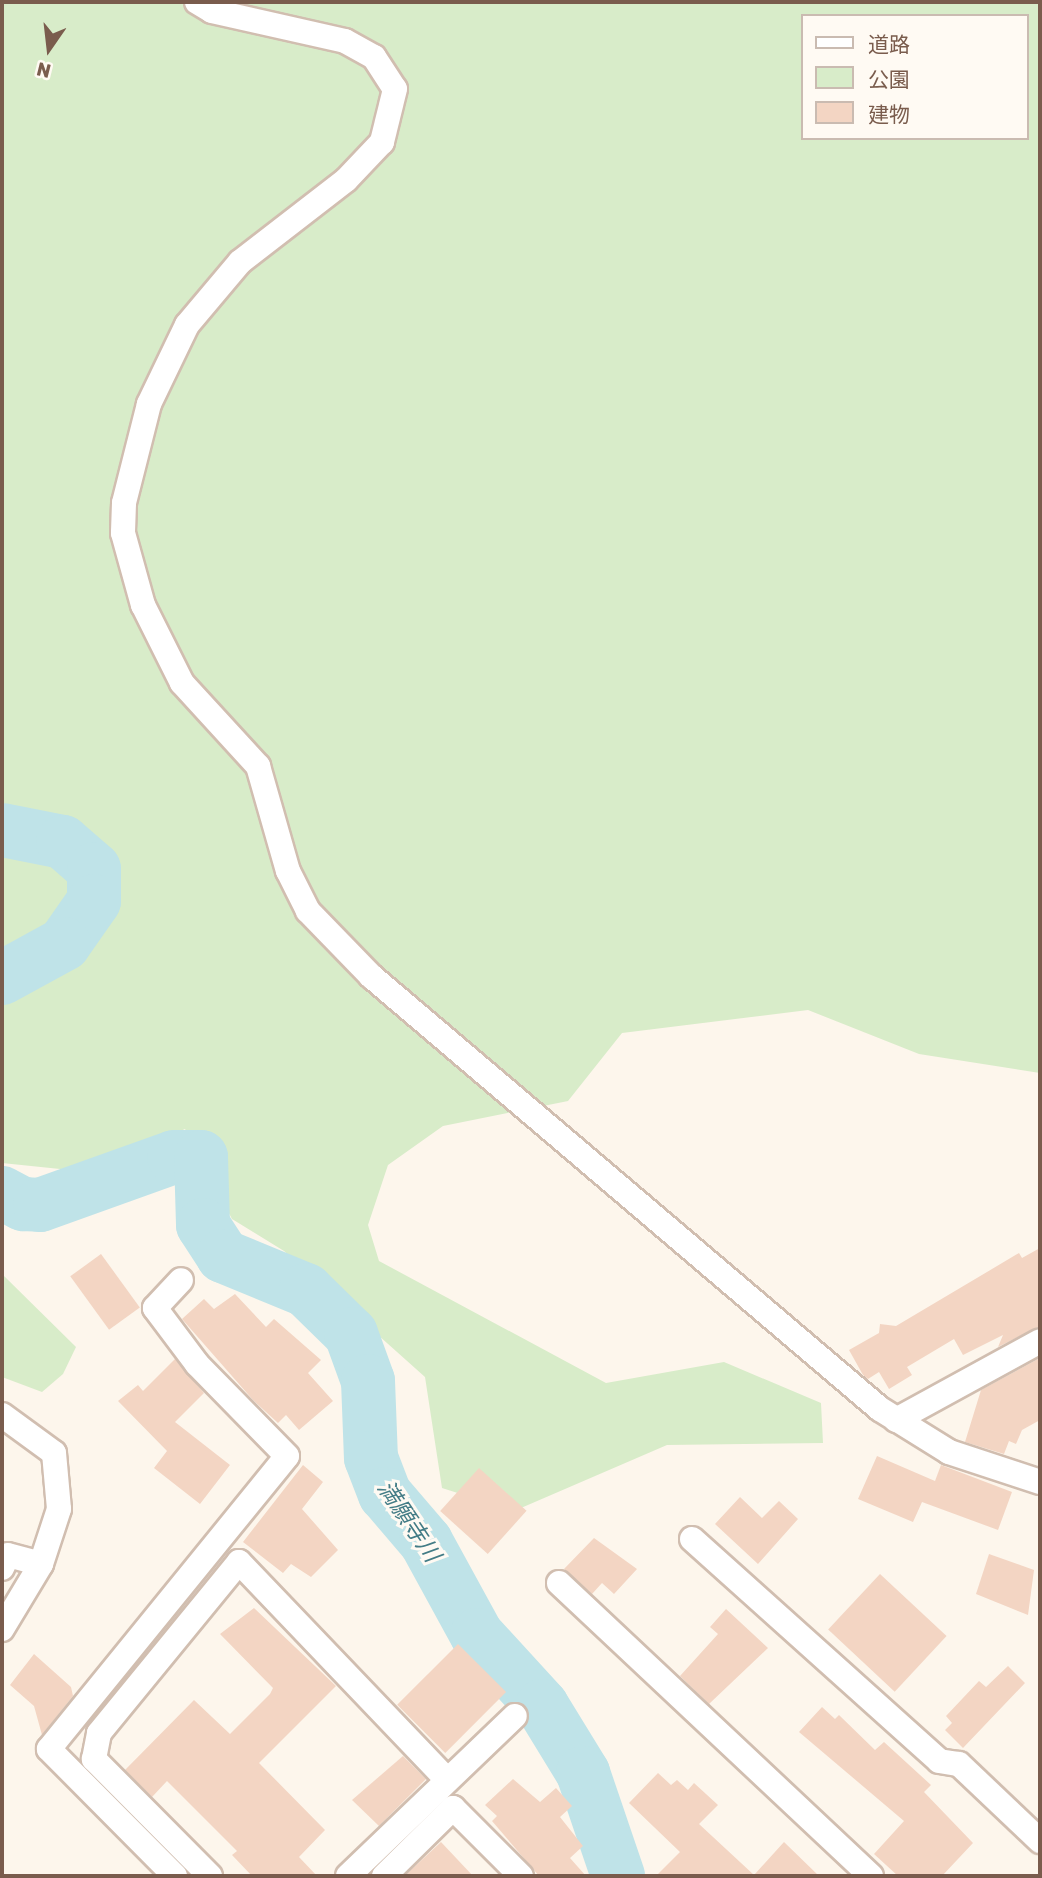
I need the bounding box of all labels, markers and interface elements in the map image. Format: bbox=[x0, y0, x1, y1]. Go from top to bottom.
north arrow bbox=[14, 14, 84, 84]
legend bbox=[800, 14, 1028, 140]
text: 道路 bbox=[868, 32, 910, 57]
text: N bbox=[34, 57, 53, 83]
text: 公園 bbox=[868, 67, 910, 92]
text: 建物 bbox=[868, 102, 910, 127]
water label: 満願寺川 bbox=[372, 1475, 446, 1567]

